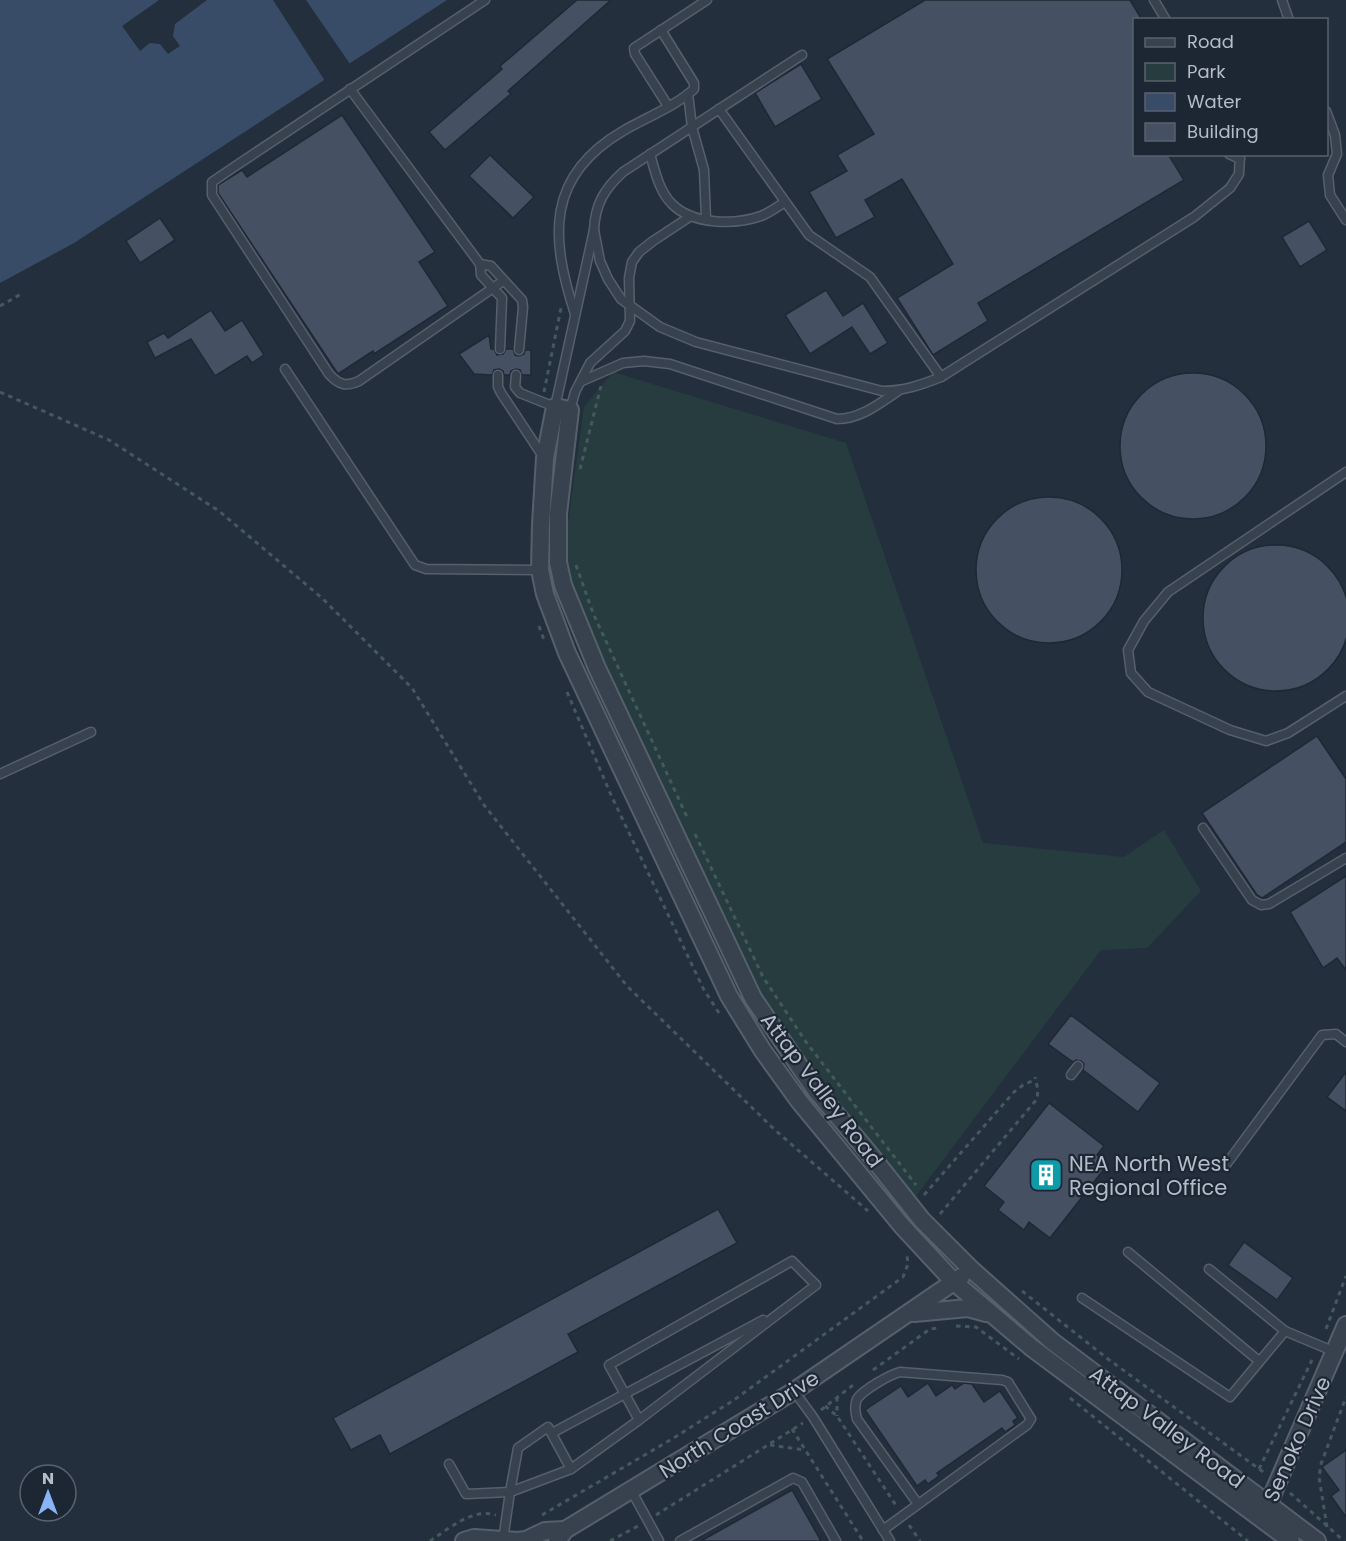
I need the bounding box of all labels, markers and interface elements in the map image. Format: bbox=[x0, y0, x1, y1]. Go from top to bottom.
legend bbox=[1133, 18, 1328, 156]
text: Road bbox=[1187, 29, 1234, 54]
text: Park bbox=[1187, 59, 1226, 84]
text: Water bbox=[1187, 89, 1241, 114]
text: Building bbox=[1187, 119, 1259, 144]
street label: Attap Valley Road bbox=[754, 1007, 890, 1173]
place label: NEA North West Regional Office bbox=[1069, 1149, 1229, 1202]
building icon: NEA North West Regional Office bbox=[1028, 1157, 1064, 1193]
street label: Attap Valley Road bbox=[1084, 1359, 1250, 1495]
street label: North Coast Drive bbox=[654, 1363, 824, 1485]
street label: Senoko Drive bbox=[1256, 1372, 1338, 1506]
north arrow bbox=[18, 1463, 78, 1523]
text: N bbox=[42, 1467, 54, 1490]

